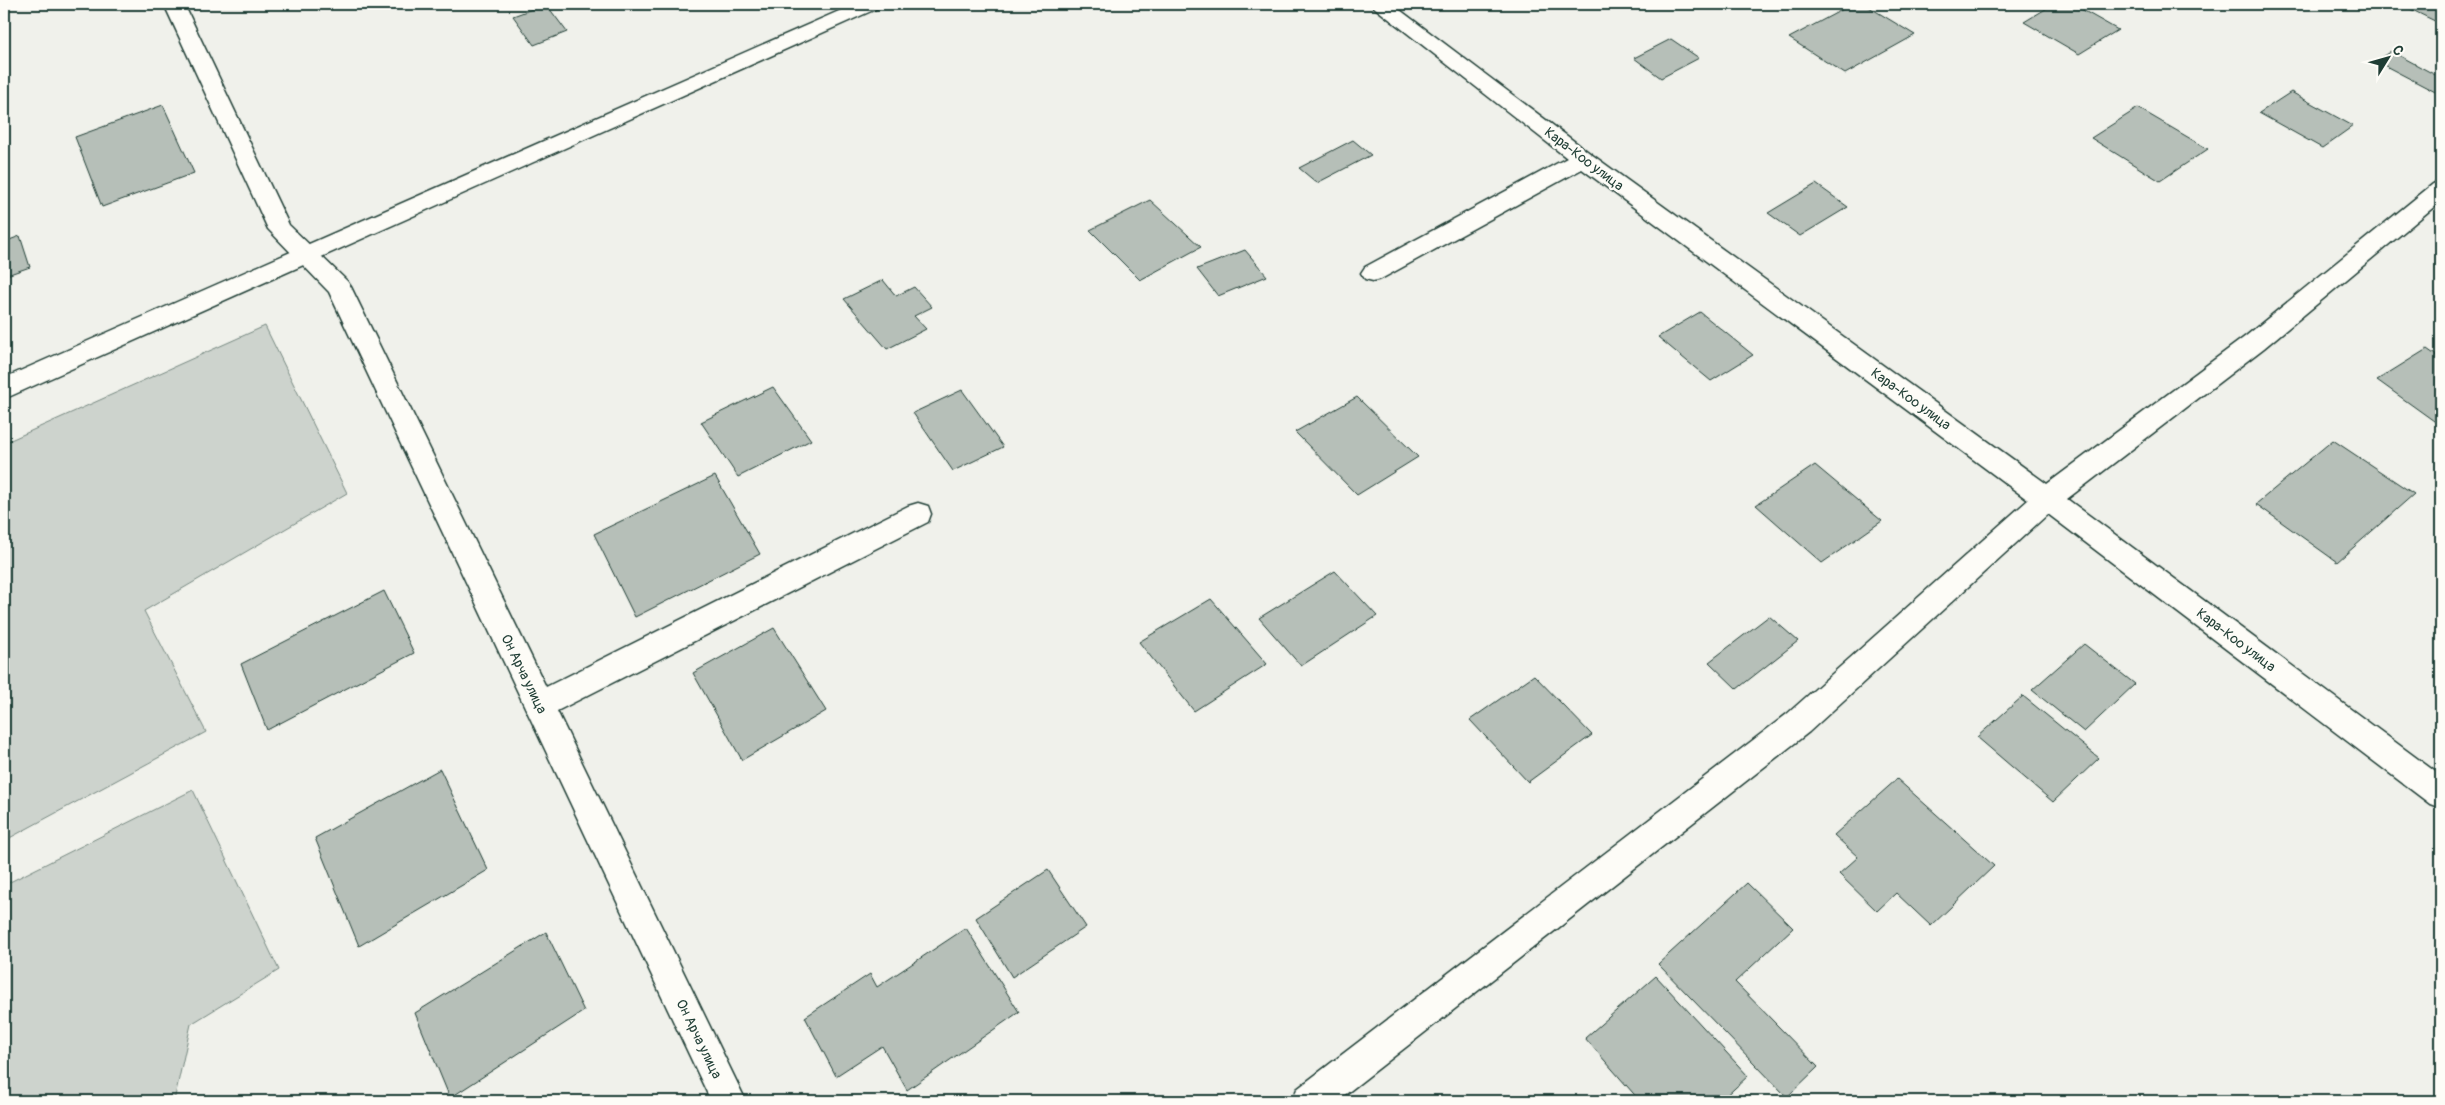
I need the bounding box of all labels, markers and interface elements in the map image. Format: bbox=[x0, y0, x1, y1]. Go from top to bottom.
north arrow bbox=[2362, 32, 2412, 82]
text: С bbox=[2389, 42, 2408, 59]
street label: Кара-Коо улица bbox=[1541, 124, 1627, 194]
street label: Кара-Коо улица bbox=[1868, 364, 1954, 434]
street label: Кара-Коо улица bbox=[2193, 605, 2279, 675]
street label: Он Арча улица bbox=[497, 632, 551, 716]
street label: Он Арча улица bbox=[672, 997, 726, 1081]

